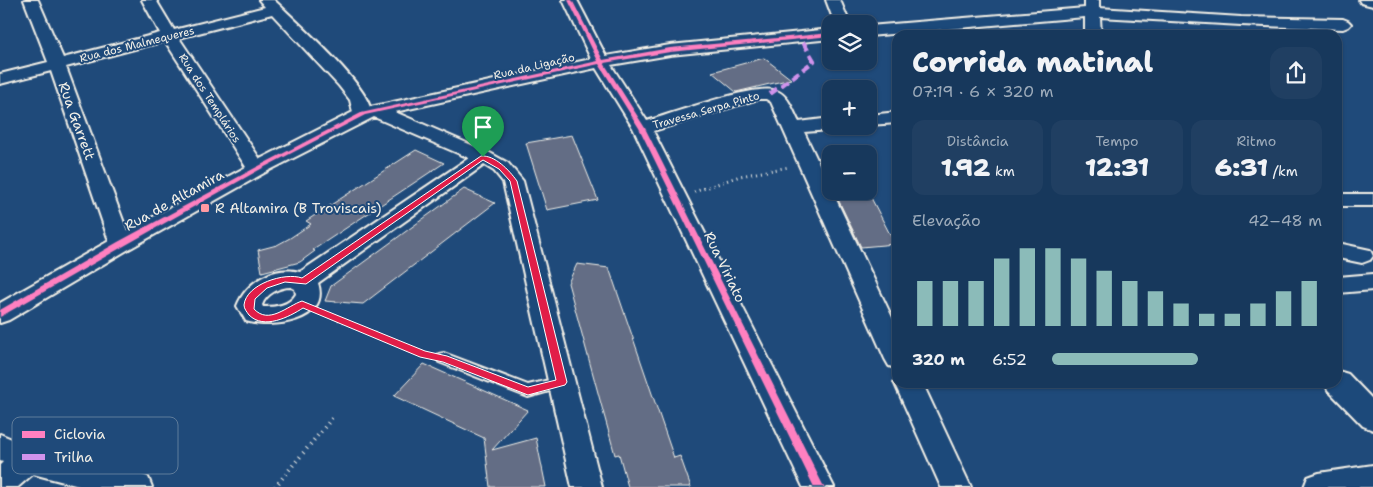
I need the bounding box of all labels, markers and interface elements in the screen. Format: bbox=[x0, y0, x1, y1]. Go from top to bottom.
map controls bbox=[822, 15, 877, 200]
button: layers bbox=[822, 15, 877, 70]
street label: Rua dos Malmequeres bbox=[78, 23, 196, 66]
text: Corrida matinal bbox=[912, 43, 1153, 81]
button: share bbox=[1270, 47, 1322, 99]
street label: Rua da Ligação bbox=[492, 50, 576, 83]
street label: Rua dos Templários bbox=[175, 51, 244, 146]
street label: Rua Garrett bbox=[55, 80, 99, 162]
button: + bbox=[822, 80, 877, 135]
text: 07:19 · 6 × 320 m bbox=[912, 81, 1053, 102]
street label: Travessa Serpa Pinto bbox=[651, 88, 762, 133]
pin bbox=[462, 106, 504, 157]
icon: arrive bbox=[469, 113, 497, 141]
text: Distância bbox=[947, 132, 1009, 150]
text: Tempo bbox=[1095, 132, 1139, 150]
text: Ritmo bbox=[1236, 132, 1276, 150]
button: − bbox=[822, 145, 877, 200]
text: 1.92 bbox=[940, 150, 990, 184]
text: 12:31 bbox=[1085, 150, 1149, 184]
text: 6:31 bbox=[1215, 150, 1268, 184]
text: km bbox=[990, 162, 1015, 180]
text: /km bbox=[1268, 162, 1298, 180]
street label: Rua de Altamira bbox=[121, 165, 227, 235]
place label: R Altamira (B Troviscais) bbox=[215, 199, 381, 217]
marker: R Altamira (B Troviscais) bbox=[199, 202, 211, 214]
text: Elevação bbox=[912, 210, 981, 231]
text: 42–48 m bbox=[1248, 210, 1322, 231]
street label: Rua Viriato bbox=[700, 229, 750, 305]
text: 320 m bbox=[912, 349, 965, 370]
text: 6:52 bbox=[992, 349, 1027, 370]
legend bbox=[12, 417, 178, 474]
text: Ciclovia bbox=[54, 425, 106, 443]
text: Trilha bbox=[54, 448, 93, 466]

